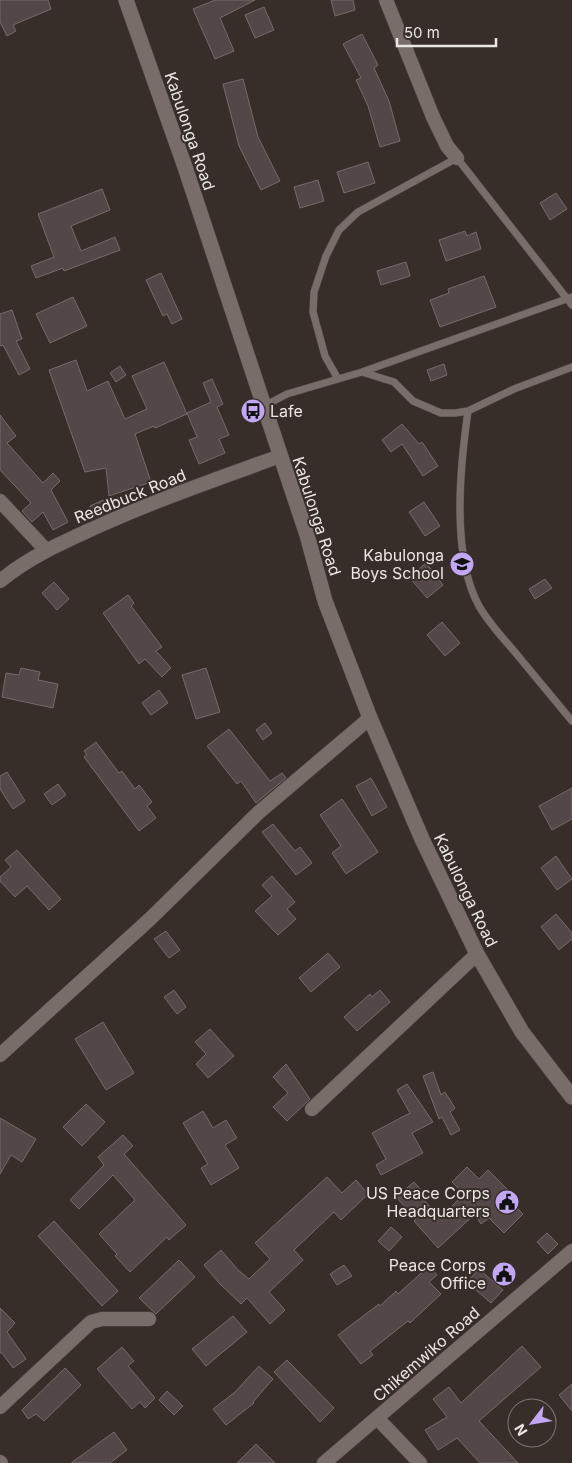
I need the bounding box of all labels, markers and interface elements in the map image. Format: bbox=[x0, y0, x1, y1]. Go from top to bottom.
scale bar bbox=[397, 15, 496, 47]
text: 50 m bbox=[404, 23, 440, 42]
street label: Kabulonga Road bbox=[160, 69, 220, 193]
bus stop icon: Lafe bbox=[240, 398, 266, 424]
place label: Lafe bbox=[270, 401, 303, 421]
street label: Kabulonga Road bbox=[288, 454, 346, 578]
street label: Reedbuck Road bbox=[71, 464, 189, 528]
place label: Kabulonga Boys School bbox=[350, 545, 444, 583]
school or university icon: Kabulonga Boys School bbox=[449, 551, 475, 577]
street label: Kabulonga Road bbox=[430, 830, 502, 950]
place label: US Peace Corps Headquarters bbox=[366, 1183, 490, 1221]
public building icon: US Peace Corps Headquarters bbox=[494, 1189, 520, 1215]
place label: Peace Corps Office bbox=[389, 1255, 486, 1293]
public building icon: Peace Corps Office bbox=[491, 1261, 517, 1287]
street label: Chikemwiko Road bbox=[369, 1302, 483, 1406]
north arrow bbox=[507, 1398, 557, 1448]
text: N bbox=[510, 1421, 530, 1439]

